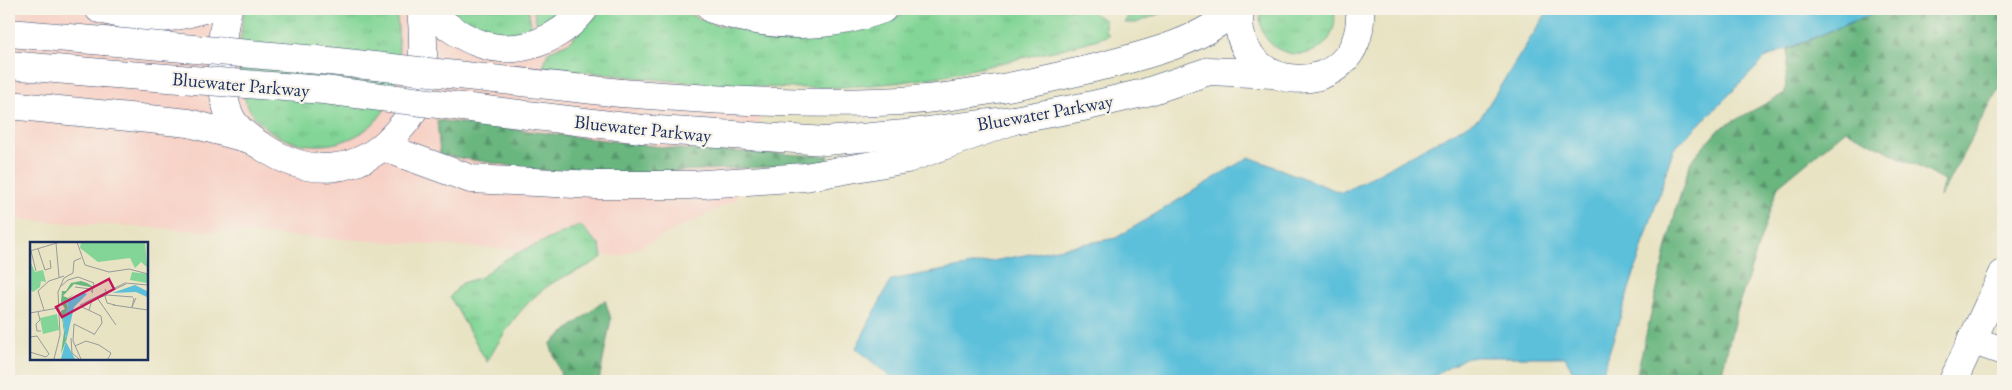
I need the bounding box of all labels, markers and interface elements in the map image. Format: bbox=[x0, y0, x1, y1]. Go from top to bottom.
street label: Bluewater Parkway bbox=[171, 66, 311, 103]
street label: Bluewater Parkway bbox=[975, 88, 1116, 137]
street label: Bluewater Parkway bbox=[573, 109, 713, 148]
inset map bbox=[30, 242, 148, 360]

